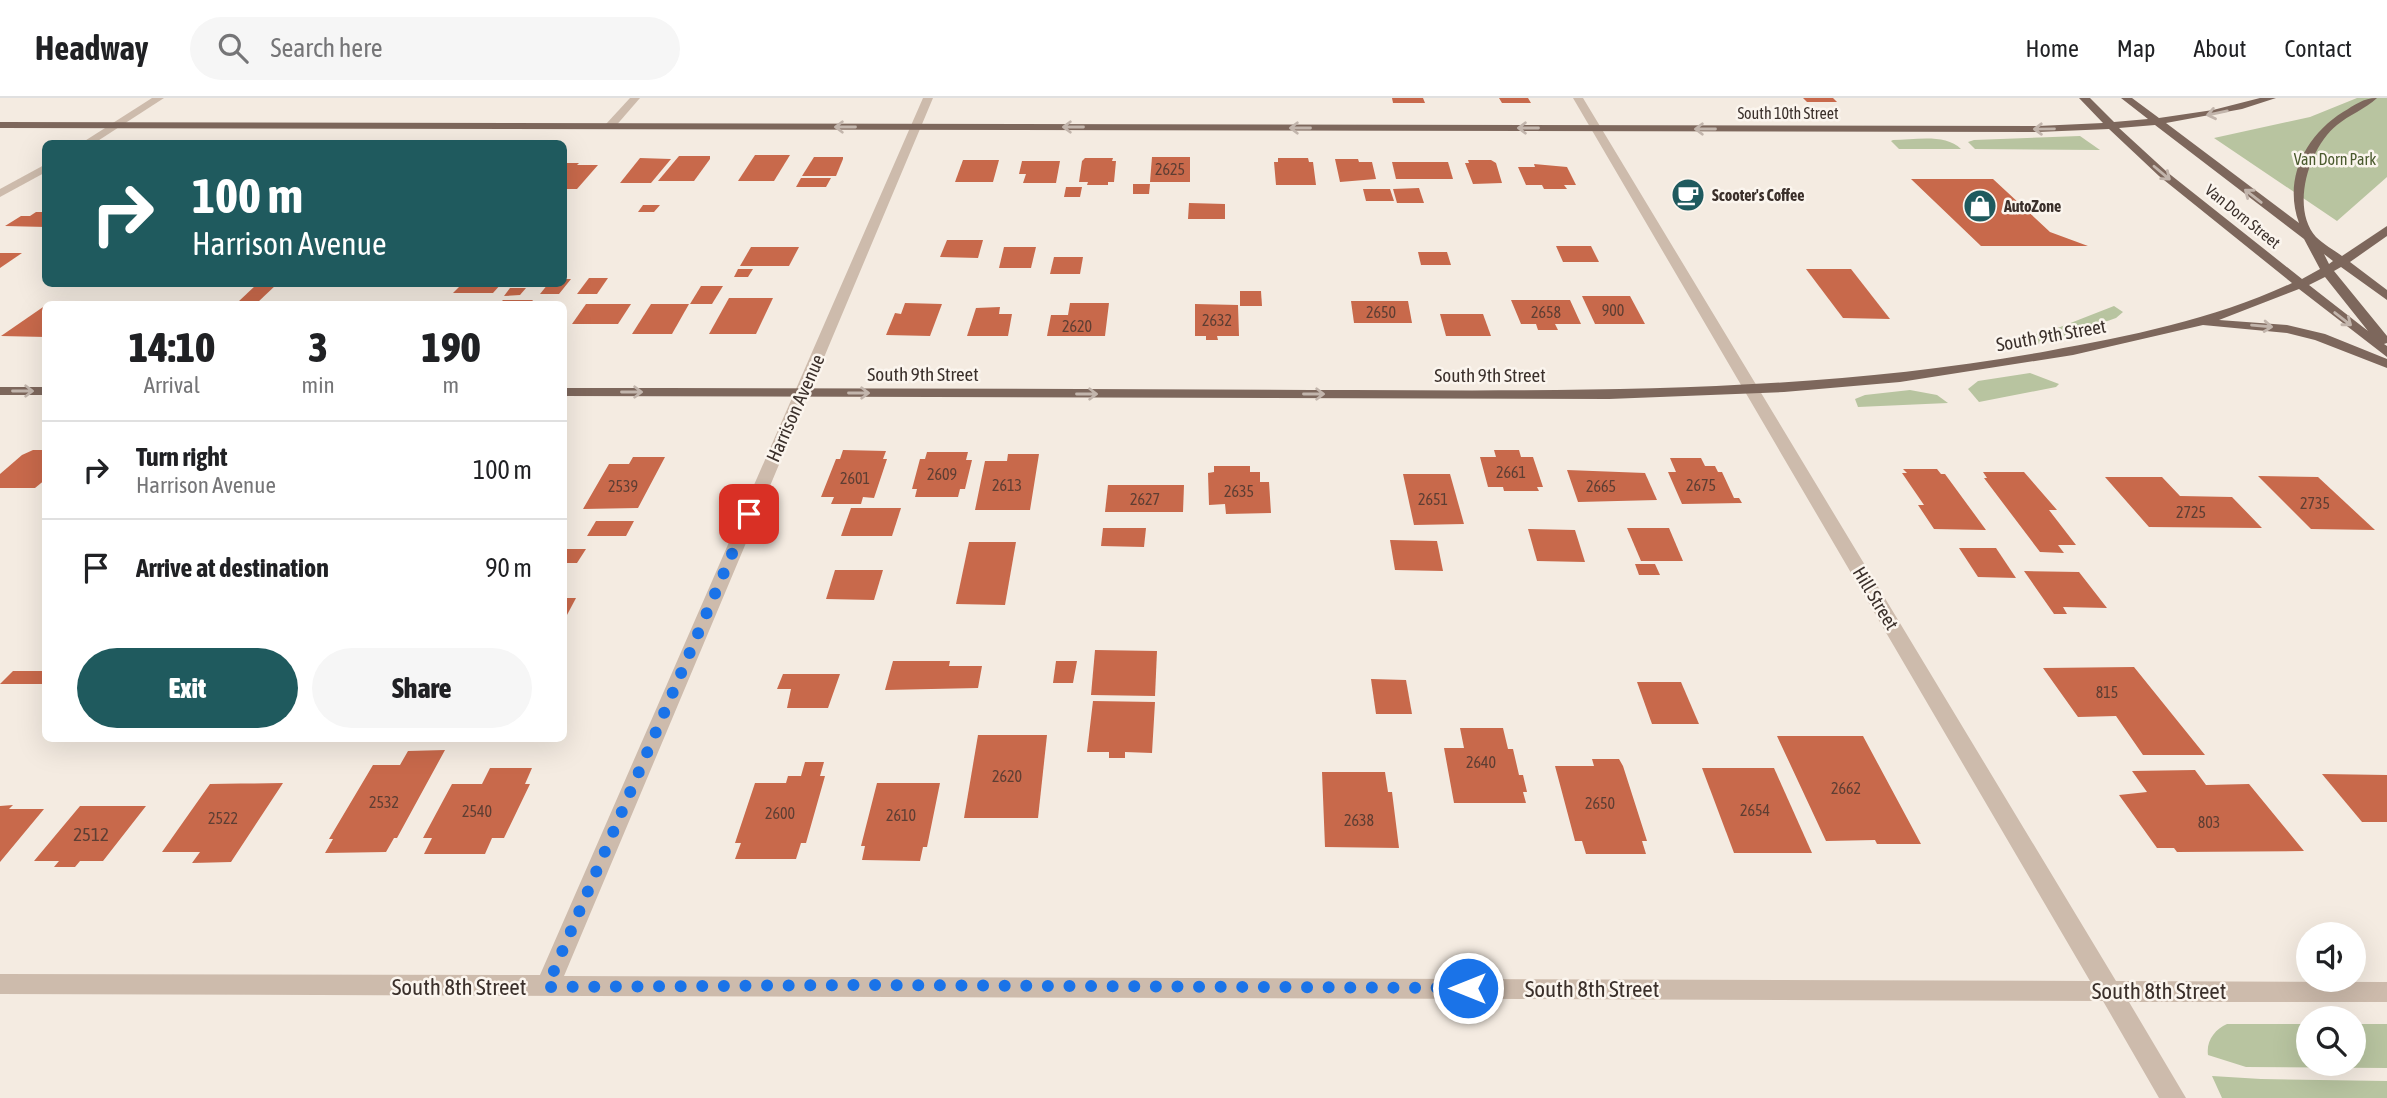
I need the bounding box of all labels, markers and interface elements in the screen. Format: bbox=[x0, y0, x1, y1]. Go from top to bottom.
search box bbox=[190, 17, 680, 80]
text: Headway bbox=[35, 29, 148, 67]
icon: search bbox=[214, 29, 252, 67]
text: Search here bbox=[270, 33, 383, 63]
text: Home bbox=[2025, 35, 2079, 62]
text: Map bbox=[2117, 35, 2155, 62]
text: About bbox=[2193, 35, 2246, 62]
text: Contact bbox=[2284, 35, 2352, 62]
street label: South 10th Street bbox=[1737, 104, 1839, 122]
one-way arrow bbox=[2206, 107, 2229, 121]
one-way arrow bbox=[834, 120, 857, 134]
one-way arrow bbox=[1062, 120, 1085, 134]
one-way arrow bbox=[1289, 121, 1312, 135]
one-way arrow bbox=[1517, 121, 1540, 135]
one-way arrow bbox=[1694, 122, 1717, 136]
one-way arrow bbox=[2032, 122, 2055, 136]
park label: Van Dorn Park bbox=[2294, 150, 2376, 168]
house number: 2625 bbox=[1155, 160, 1185, 178]
one-way arrow bbox=[2153, 165, 2171, 180]
text: 100 m bbox=[192, 167, 303, 223]
icon: right bbox=[77, 168, 168, 259]
cafe icon: Scooter's Coffee bbox=[1669, 176, 1707, 214]
street label: Van Dorn Street bbox=[2202, 180, 2284, 252]
place label: Scooter's Coffee bbox=[1712, 186, 1804, 204]
shop icon: AutoZone bbox=[1961, 187, 1999, 225]
one-way arrow bbox=[2245, 188, 2263, 203]
place label: AutoZone bbox=[2003, 197, 2061, 215]
text: Harrison Avenue bbox=[192, 225, 387, 262]
house number: 900 bbox=[1602, 301, 1624, 319]
house number: 2650 bbox=[1366, 303, 1396, 321]
house number: 2658 bbox=[1531, 303, 1561, 321]
house number: 2632 bbox=[1202, 311, 1232, 329]
one-way arrow bbox=[2333, 311, 2351, 326]
street label: South 9th Street bbox=[1994, 315, 2108, 355]
house number: 2620 bbox=[1062, 317, 1092, 335]
one-way arrow bbox=[2250, 320, 2273, 333]
text: 14:10 bbox=[129, 323, 215, 371]
text: 3 bbox=[308, 323, 328, 371]
text: 190 bbox=[421, 323, 480, 371]
street label: Harrison Avenue bbox=[761, 351, 829, 465]
street label: South 9th Street bbox=[867, 363, 979, 385]
street label: South 9th Street bbox=[1434, 364, 1546, 386]
text: Arrival bbox=[144, 372, 200, 398]
text: min bbox=[302, 372, 335, 398]
text: m bbox=[443, 372, 459, 398]
one-way arrow bbox=[11, 384, 34, 398]
one-way arrow bbox=[620, 385, 643, 399]
one-way arrow bbox=[847, 386, 870, 400]
one-way arrow bbox=[1075, 387, 1098, 401]
one-way arrow bbox=[1302, 387, 1325, 401]
text: Turn right bbox=[136, 442, 227, 472]
icon: right bbox=[77, 451, 115, 489]
text: 100 m bbox=[473, 455, 532, 485]
house number: 2661 bbox=[1496, 463, 1526, 481]
house number: 2609 bbox=[927, 465, 957, 483]
house number: 2601 bbox=[840, 469, 870, 487]
text: Harrison Avenue bbox=[136, 472, 276, 498]
house number: 2613 bbox=[992, 476, 1022, 494]
house number: 2675 bbox=[1686, 476, 1716, 494]
house number: 2539 bbox=[608, 477, 638, 495]
house number: 2665 bbox=[1586, 477, 1616, 495]
house number: 2635 bbox=[1224, 482, 1254, 500]
pin bbox=[719, 484, 779, 544]
house number: 2627 bbox=[1130, 490, 1160, 508]
house number: 2651 bbox=[1418, 490, 1448, 508]
house number: 2735 bbox=[2300, 494, 2330, 512]
icon: arrive bbox=[730, 495, 768, 533]
house number: 2725 bbox=[2176, 503, 2206, 521]
icon: arrive bbox=[77, 549, 115, 587]
text: Arrive at destination bbox=[136, 553, 329, 583]
text: 90 m bbox=[485, 553, 532, 583]
street label: Hill Street bbox=[1849, 562, 1903, 634]
button: Exit bbox=[77, 648, 298, 728]
button: Share bbox=[312, 648, 532, 728]
house number: 815 bbox=[2096, 683, 2118, 701]
house number: 2640 bbox=[1466, 753, 1496, 771]
house number: 2620 bbox=[992, 767, 1022, 785]
house number: 2662 bbox=[1831, 779, 1861, 797]
house number: 2532 bbox=[369, 793, 399, 811]
house number: 2650 bbox=[1585, 794, 1615, 812]
house number: 2654 bbox=[1740, 801, 1770, 819]
house number: 2540 bbox=[462, 802, 492, 820]
house number: 2600 bbox=[765, 804, 795, 822]
house number: 2610 bbox=[886, 806, 916, 824]
house number: 2522 bbox=[208, 809, 238, 827]
house number: 2638 bbox=[1344, 811, 1374, 829]
house number: 803 bbox=[2198, 813, 2220, 831]
house number: 2512 bbox=[73, 823, 109, 845]
map controls bbox=[2296, 922, 2366, 1076]
button: sound bbox=[2296, 922, 2366, 992]
position arrow bbox=[1431, 951, 1505, 1025]
street label: South 8th Street bbox=[392, 974, 526, 1000]
street label: South 8th Street bbox=[1525, 976, 1659, 1002]
street label: South 8th Street bbox=[2092, 978, 2226, 1004]
button: search bbox=[2296, 1006, 2366, 1076]

